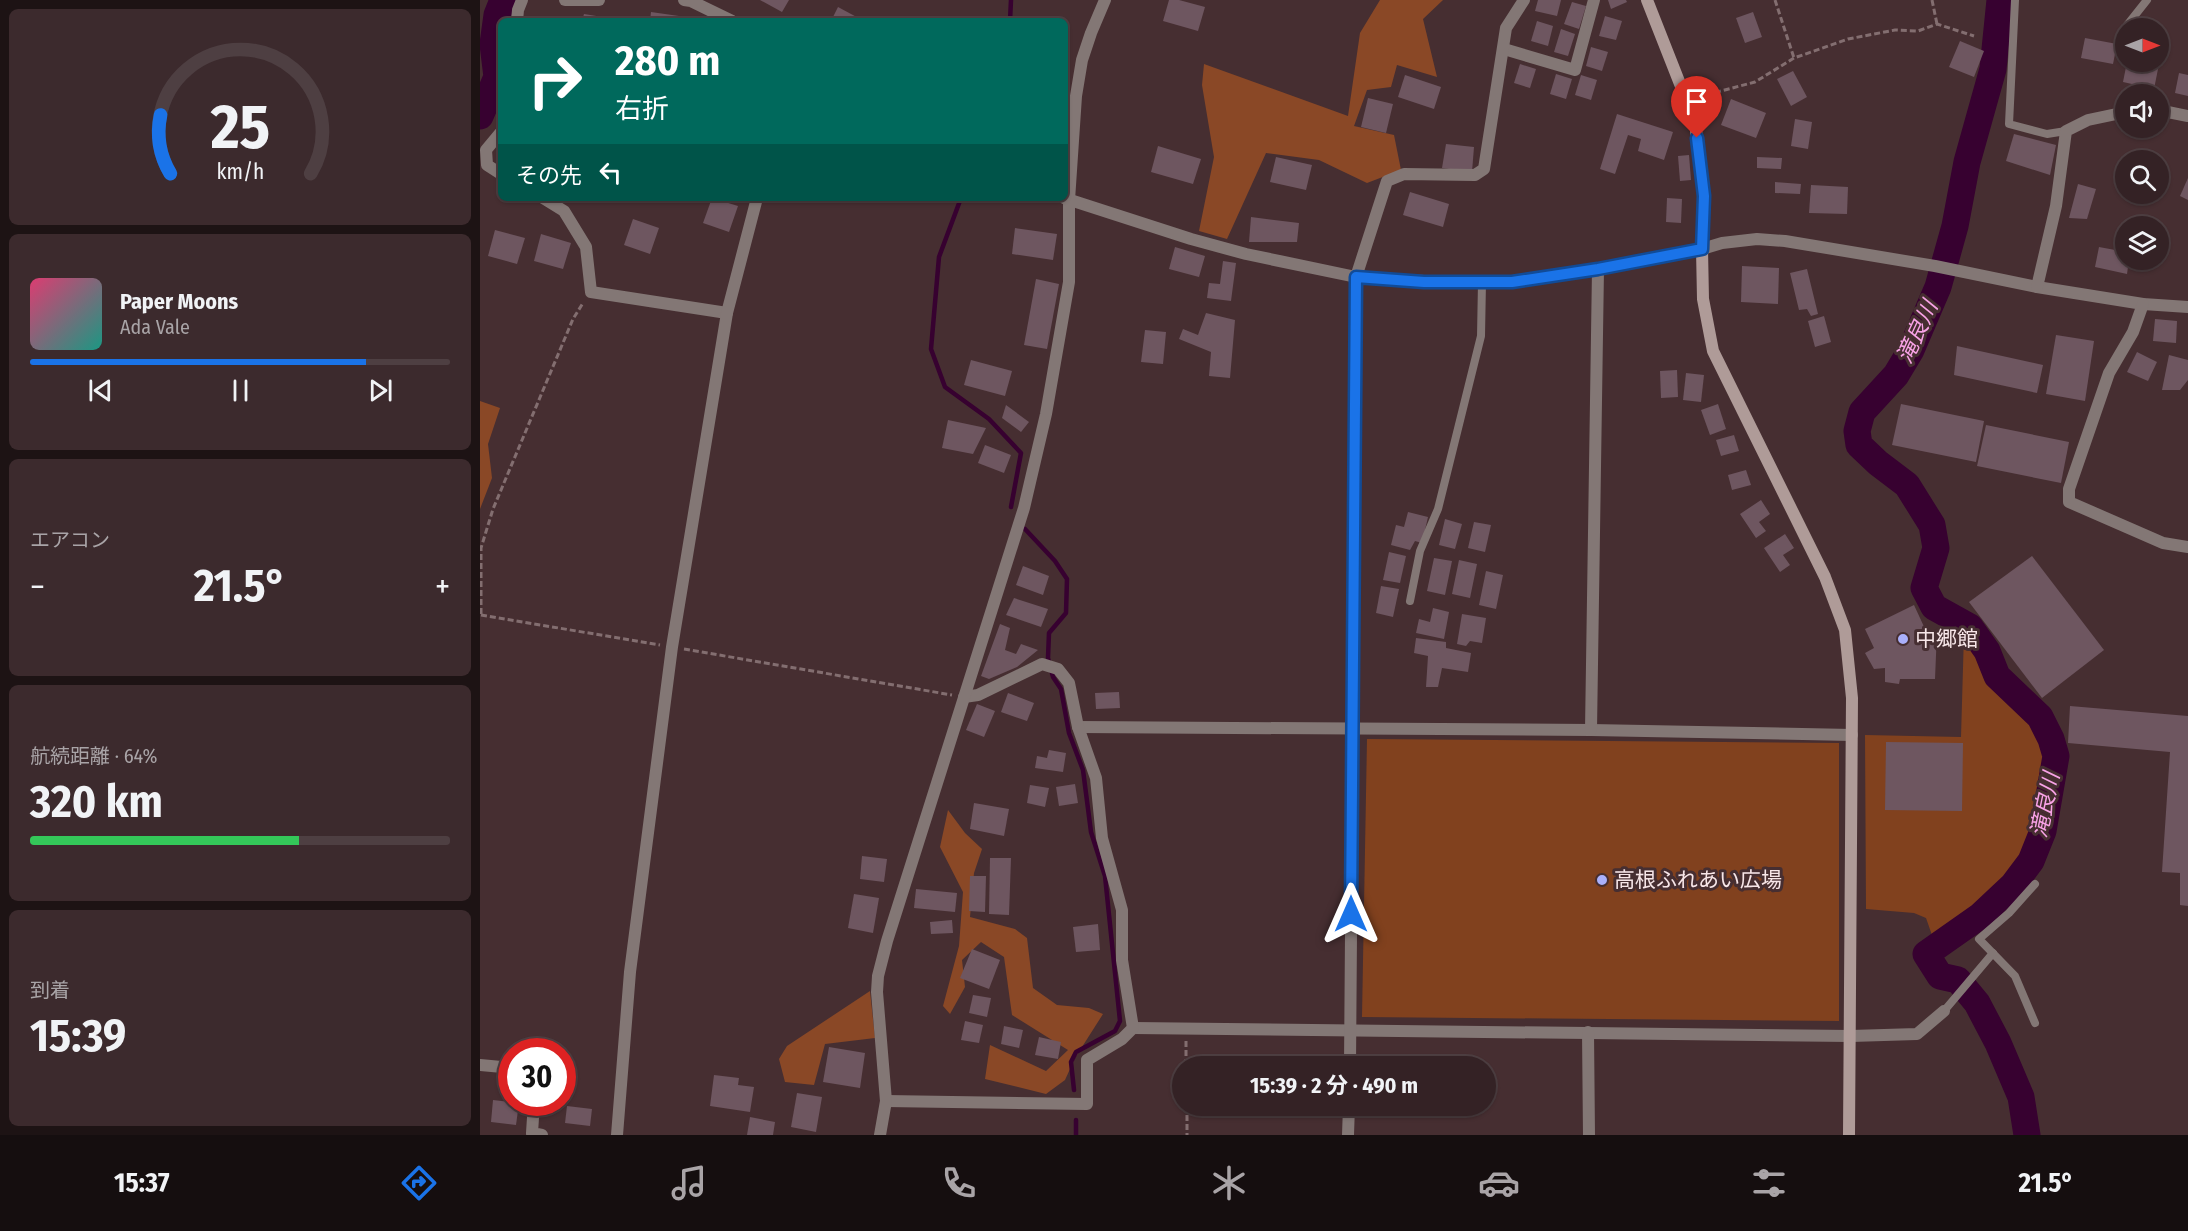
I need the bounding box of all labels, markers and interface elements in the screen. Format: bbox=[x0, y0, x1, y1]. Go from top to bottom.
north arrow bbox=[2115, 18, 2169, 72]
map controls bbox=[2115, 18, 2169, 270]
text: 280 m bbox=[615, 36, 720, 86]
icon: right bbox=[516, 42, 594, 120]
pin bbox=[1671, 76, 1722, 138]
button: sound bbox=[2115, 84, 2169, 138]
icon: arrive bbox=[1680, 85, 1713, 118]
text: 25 bbox=[209, 90, 270, 165]
text: 右折 bbox=[615, 93, 669, 125]
button: search bbox=[2115, 150, 2169, 204]
icon: left bbox=[594, 156, 627, 189]
text: km/h bbox=[216, 159, 264, 185]
text: その先 bbox=[516, 162, 582, 189]
button: layers bbox=[2115, 216, 2169, 270]
text: Paper Moons bbox=[120, 288, 238, 315]
water label: 滝良川 bbox=[1891, 295, 1944, 368]
text: Ada Vale bbox=[120, 315, 190, 339]
icon: previous bbox=[84, 374, 117, 407]
icon: pause bbox=[224, 374, 257, 407]
icon: next bbox=[364, 374, 397, 407]
text: エアコン bbox=[30, 528, 110, 552]
text: 21.5° bbox=[194, 559, 286, 613]
text: − bbox=[30, 567, 45, 607]
text: + bbox=[435, 567, 450, 607]
place label: 中郷館 bbox=[1915, 626, 1978, 652]
marker: 中郷館 bbox=[1896, 632, 1910, 646]
text: 航続距離 · 64% bbox=[30, 744, 157, 768]
water label: 滝良川 bbox=[2025, 768, 2065, 840]
text: 320 km bbox=[30, 775, 163, 829]
place label: 高根ふれあい広場 bbox=[1614, 867, 1782, 893]
marker: 高根ふれあい広場 bbox=[1595, 873, 1609, 887]
position arrow bbox=[1319, 882, 1383, 946]
text: 到着 bbox=[30, 978, 70, 1002]
text: 15:39 bbox=[30, 1009, 126, 1063]
speed limit sign: 30 bbox=[498, 1038, 576, 1116]
text: 15:39 · 2 分 · 490 m bbox=[1250, 1072, 1418, 1099]
icon: directions bbox=[398, 1162, 440, 1204]
icon: music bbox=[668, 1162, 710, 1204]
icon: phone bbox=[938, 1162, 980, 1204]
icon: climate bbox=[1208, 1162, 1250, 1204]
icon: car bbox=[1478, 1162, 1520, 1204]
icon: filters bbox=[1748, 1162, 1790, 1204]
text: 15:37 bbox=[114, 1167, 170, 1199]
text: 21.5° bbox=[2018, 1167, 2074, 1199]

